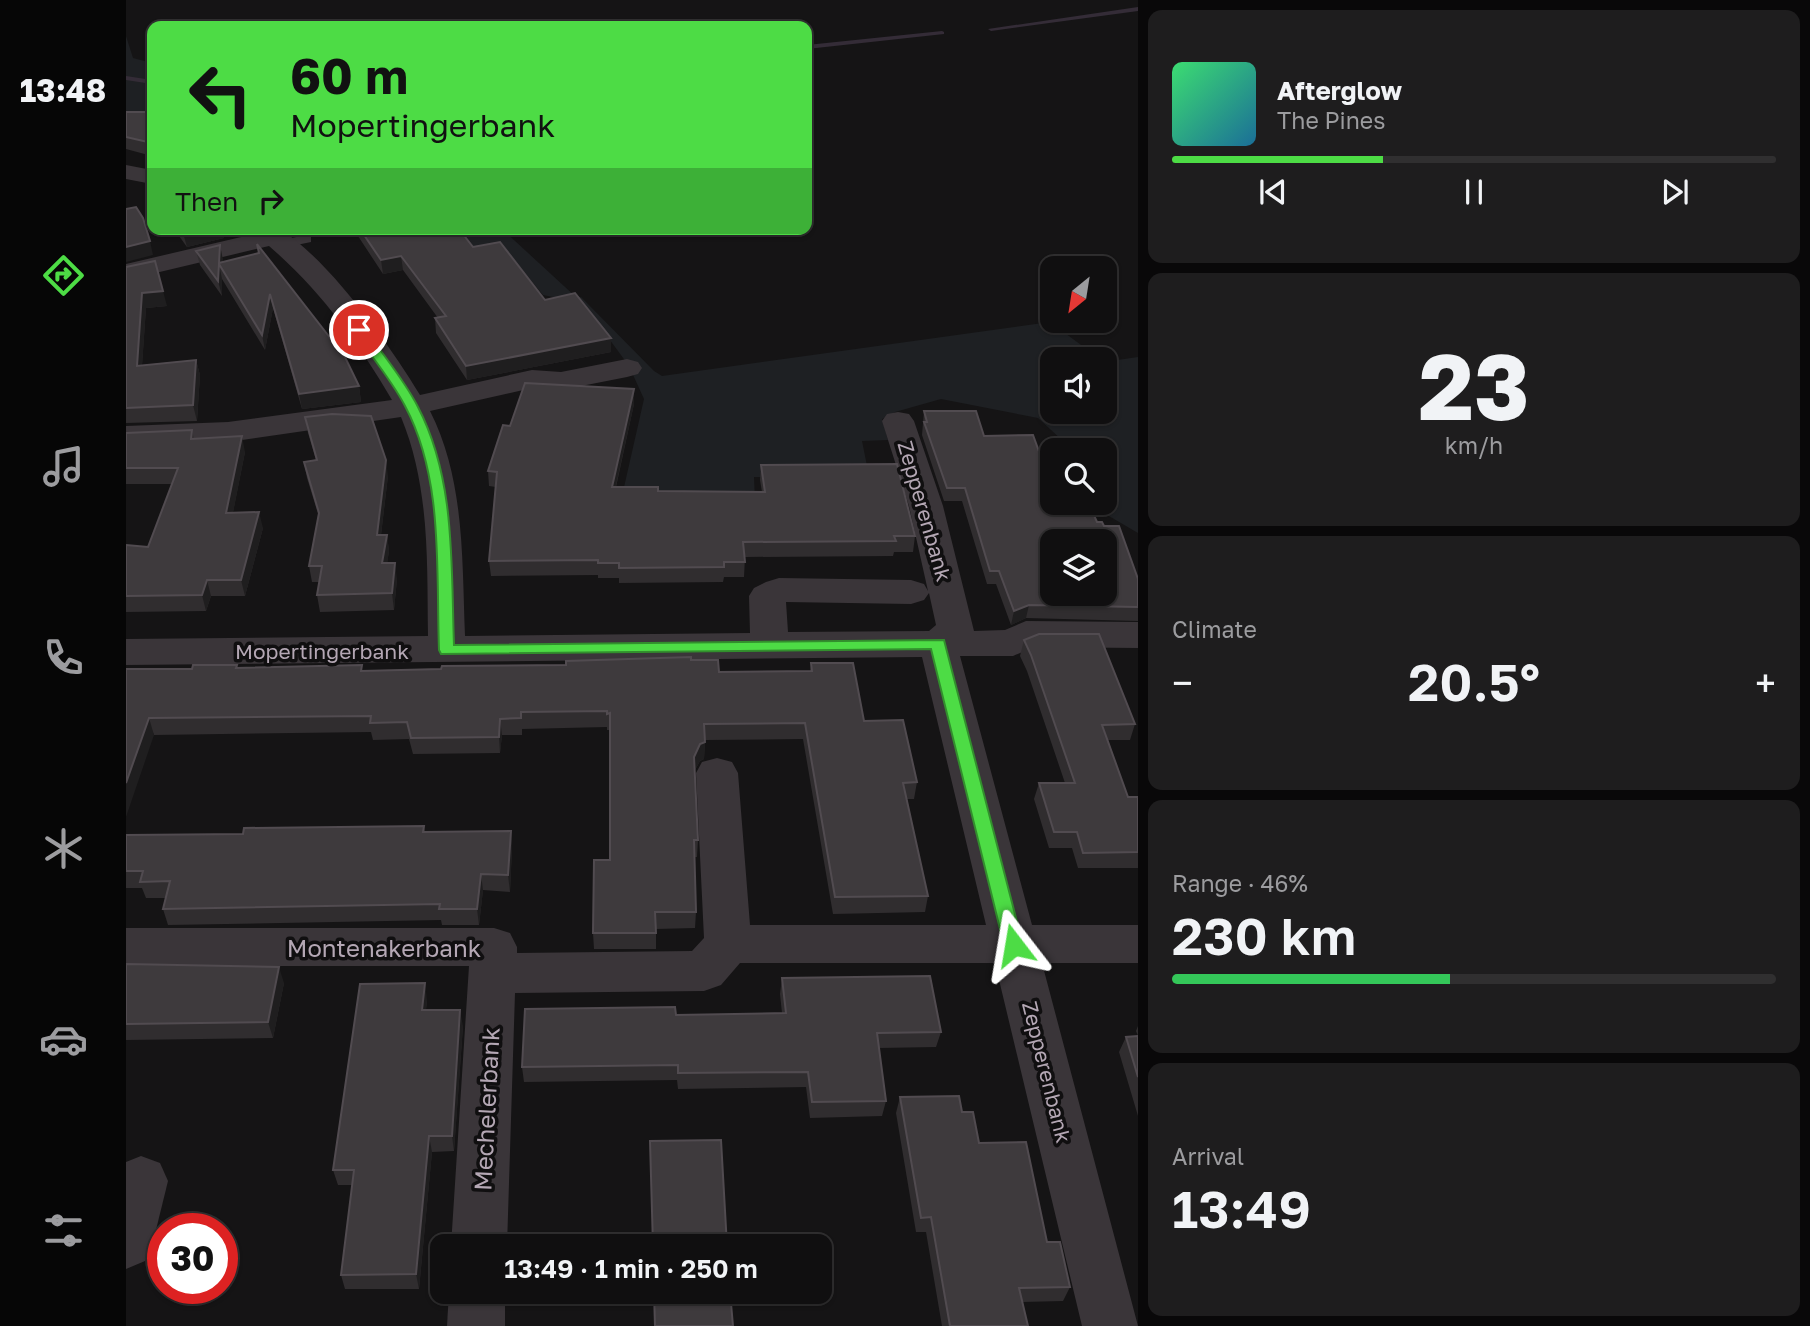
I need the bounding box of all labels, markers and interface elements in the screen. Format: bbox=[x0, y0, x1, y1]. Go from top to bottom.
text: 60 m bbox=[290, 46, 408, 105]
icon: left bbox=[175, 49, 266, 140]
text: 13:48 bbox=[20, 71, 106, 109]
text: Afterglow bbox=[1277, 75, 1402, 106]
text: Mopertingerbank bbox=[290, 106, 555, 144]
text: The Pines bbox=[1277, 106, 1385, 134]
icon: previous bbox=[1254, 173, 1292, 211]
icon: pause bbox=[1455, 173, 1493, 211]
icon: next bbox=[1656, 173, 1694, 211]
icon: right bbox=[252, 182, 290, 220]
text: Then bbox=[175, 186, 238, 217]
icon: directions bbox=[39, 251, 88, 300]
north arrow bbox=[1040, 256, 1116, 332]
map controls bbox=[1040, 256, 1117, 606]
pin bbox=[329, 300, 389, 360]
icon: arrive bbox=[340, 311, 378, 349]
text: 23 bbox=[1418, 331, 1530, 440]
button: sound bbox=[1040, 347, 1117, 424]
text: km/h bbox=[1445, 431, 1503, 459]
street label: Zepperenbank bbox=[893, 438, 958, 584]
button: search bbox=[1040, 438, 1117, 515]
icon: music bbox=[39, 442, 88, 491]
button: layers bbox=[1040, 529, 1117, 606]
text: Climate bbox=[1172, 615, 1257, 643]
icon: phone bbox=[39, 633, 88, 682]
street label: Mopertingerbank bbox=[235, 638, 409, 664]
text: 20.5° bbox=[1408, 650, 1540, 712]
text: − bbox=[1172, 660, 1193, 705]
text: + bbox=[1755, 660, 1776, 705]
icon: climate bbox=[39, 824, 88, 873]
text: Range · 46% bbox=[1172, 869, 1308, 897]
text: 230 km bbox=[1172, 904, 1356, 966]
position arrow bbox=[977, 908, 1051, 982]
street label: Montenakerbank bbox=[287, 933, 481, 962]
street label: Zepperenbank bbox=[1017, 999, 1077, 1146]
icon: car bbox=[39, 1015, 88, 1064]
street label: Mechelerbank bbox=[467, 1027, 505, 1191]
text: Arrival bbox=[1172, 1142, 1244, 1170]
text: 13:49 bbox=[1172, 1177, 1311, 1239]
icon: filters bbox=[39, 1206, 88, 1255]
speed limit sign: 30 bbox=[147, 1213, 238, 1304]
text: 13:49 · 1 min · 250 m bbox=[504, 1253, 758, 1284]

